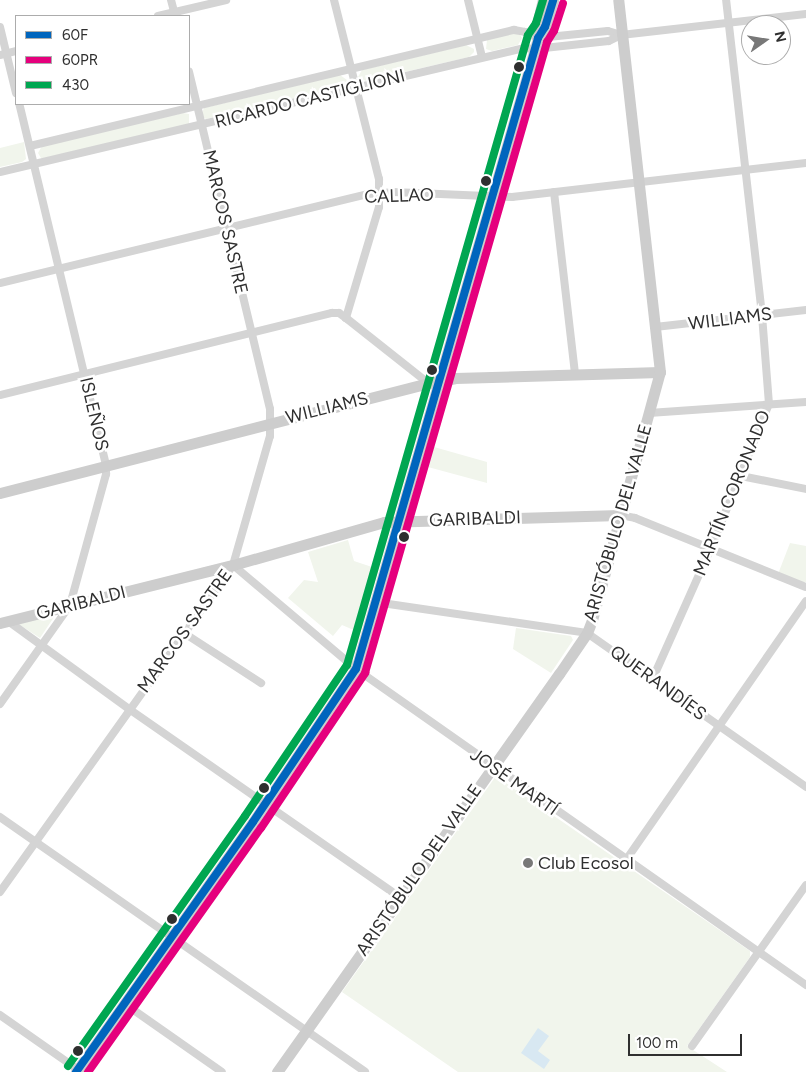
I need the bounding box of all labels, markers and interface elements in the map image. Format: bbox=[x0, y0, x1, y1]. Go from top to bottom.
legend bbox=[15, 15, 190, 105]
north arrow bbox=[741, 15, 791, 65]
text: 60F bbox=[62, 26, 88, 44]
text: N bbox=[771, 30, 790, 44]
text: 60PR bbox=[62, 51, 98, 69]
unlabelled marker bbox=[514, 62, 524, 72]
street label: RICARDO CASTIGLIONI bbox=[213, 65, 407, 133]
text: 430 bbox=[62, 76, 89, 94]
street label: MARCOS SASTRE bbox=[198, 148, 252, 296]
unlabelled marker bbox=[481, 176, 491, 186]
street label: CALLAO bbox=[364, 184, 434, 208]
street label: WILLIAMS bbox=[687, 303, 773, 335]
unlabelled marker bbox=[427, 365, 437, 375]
street label: ISLEÑOS bbox=[75, 375, 113, 453]
street label: WILLIAMS bbox=[284, 387, 370, 429]
street label: MARTÍN CORONADO bbox=[689, 407, 775, 579]
street label: ARISTÓBULO DEL VALLE bbox=[579, 422, 657, 624]
street label: GARIBALDI bbox=[429, 507, 521, 531]
unlabelled marker bbox=[399, 532, 409, 542]
street label: MARCOS SASTRE bbox=[133, 565, 237, 697]
street label: GARIBALDI bbox=[34, 581, 128, 625]
street label: QUERANDÍES bbox=[606, 641, 710, 725]
street label: JOSÉ MARTÍ bbox=[466, 744, 562, 820]
street label: ARISTÓBULO DEL VALLE bbox=[351, 780, 487, 960]
unlabelled marker bbox=[259, 783, 269, 793]
place label: Club Ecosol bbox=[538, 852, 634, 874]
marker: Club Ecosol bbox=[522, 857, 534, 869]
unlabelled marker bbox=[167, 914, 177, 924]
scale bar bbox=[631, 1024, 745, 1056]
text: 100 m bbox=[636, 1034, 678, 1052]
unlabelled marker bbox=[73, 1046, 83, 1056]

